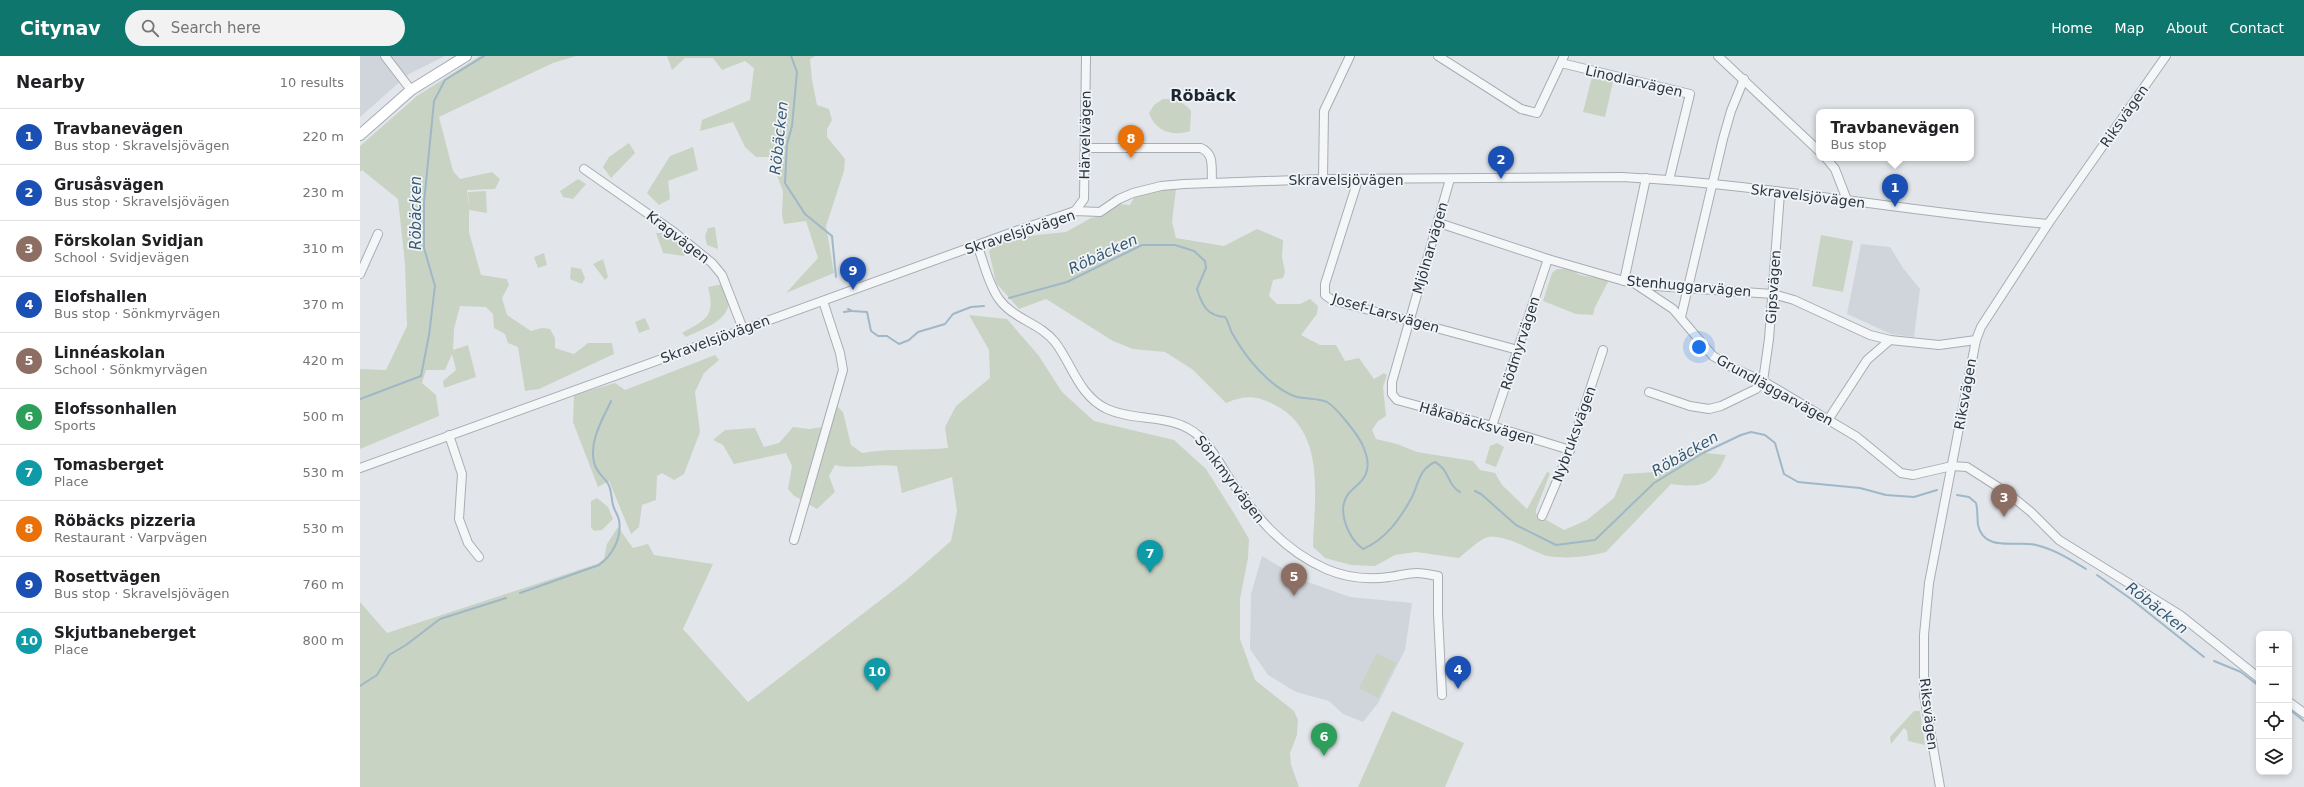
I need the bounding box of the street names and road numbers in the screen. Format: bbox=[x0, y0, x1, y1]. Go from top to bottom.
street label: Linodlarvägen bbox=[1584, 62, 1684, 100]
street label: Riksvägen bbox=[2097, 82, 2151, 150]
street label: Härvelvägen bbox=[1076, 90, 1094, 180]
street label: Skravelsjövägen bbox=[1288, 172, 1404, 188]
street label: Skravelsjövägen bbox=[1750, 181, 1866, 211]
street label: Mjölnarvägen bbox=[1409, 200, 1451, 296]
street label: Kragvägen bbox=[643, 207, 713, 267]
street label: Skravelsjövägen bbox=[963, 207, 1077, 257]
street label: Gipsvägen bbox=[1762, 249, 1784, 325]
street label: Stenhuggarvägen bbox=[1626, 273, 1752, 299]
street label: Josef-Larsvägen bbox=[1330, 290, 1441, 336]
street label: Rödmyrvägen bbox=[1497, 294, 1543, 392]
street label: Skravelsjövägen bbox=[658, 312, 772, 366]
street label: Grundläggarvägen bbox=[1714, 351, 1836, 429]
street label: Riksvägen bbox=[1951, 357, 1979, 431]
street label: Nybruksvägen bbox=[1549, 384, 1599, 484]
street label: Håkabäcksvägen bbox=[1417, 399, 1537, 447]
street label: Sönkmyrvägen bbox=[1192, 432, 1268, 526]
street label: Riksvägen bbox=[1917, 677, 1941, 751]

